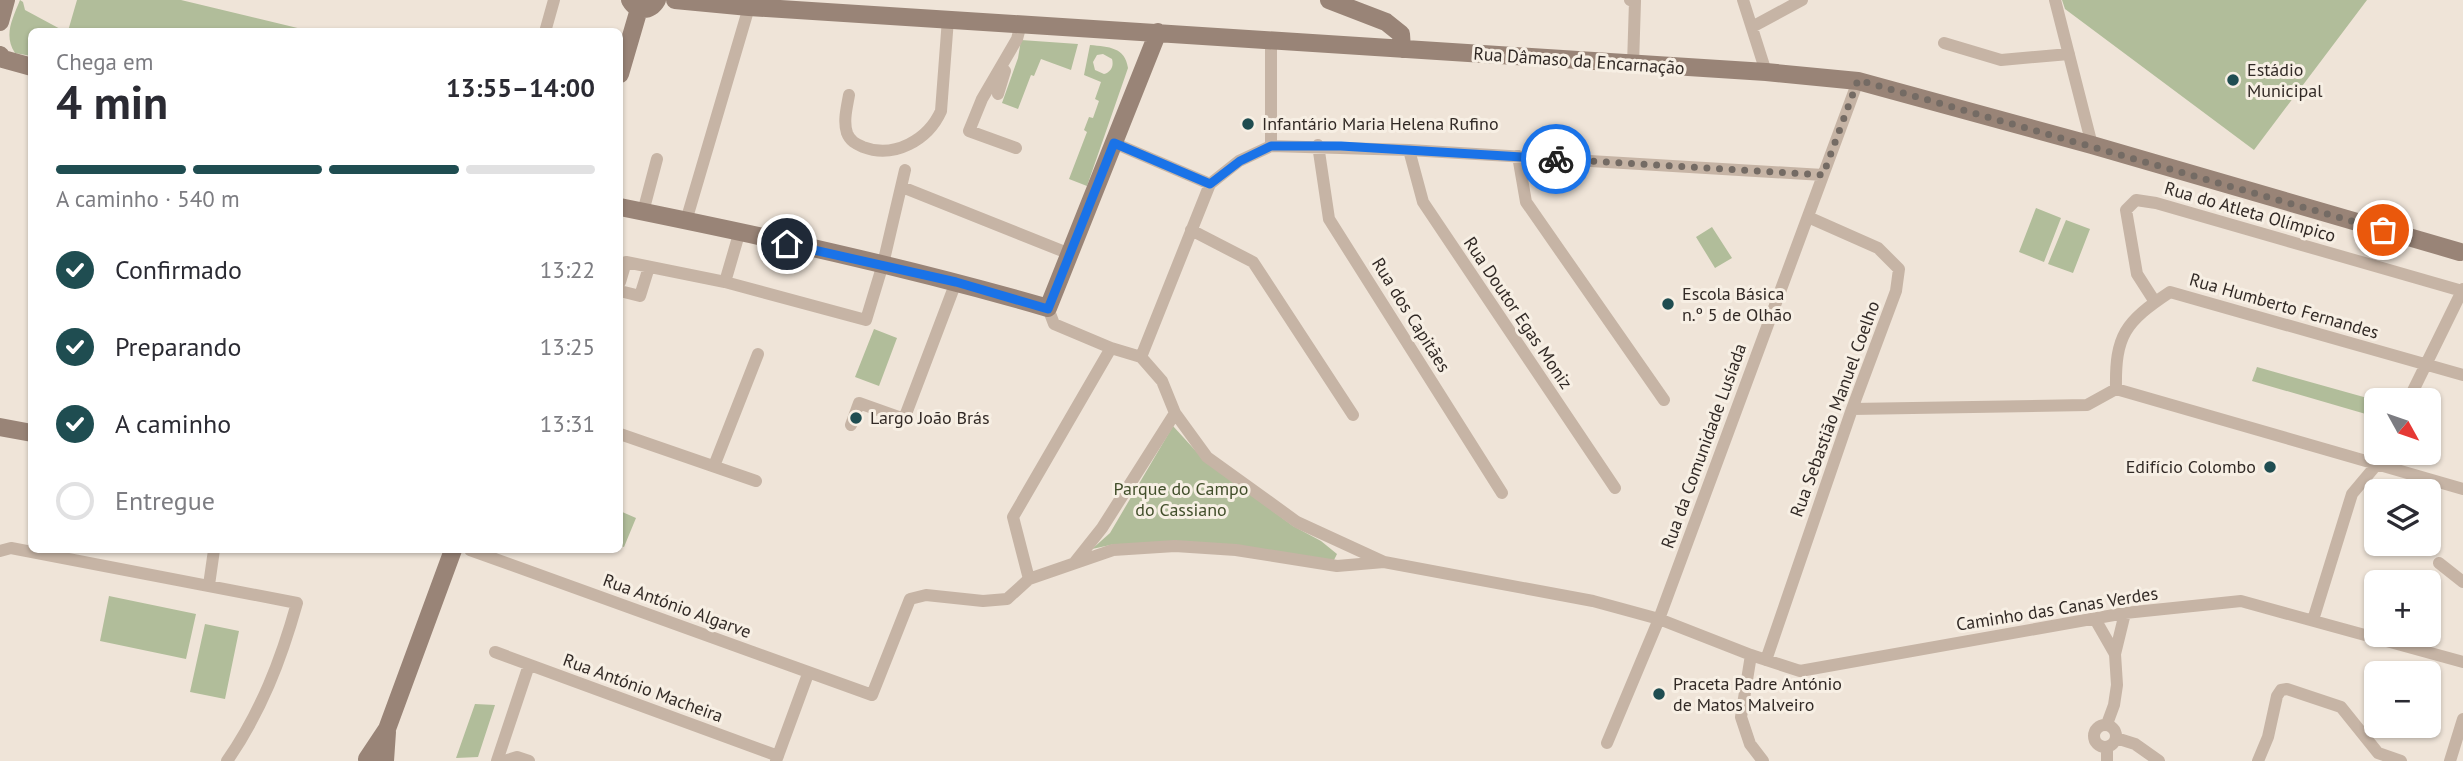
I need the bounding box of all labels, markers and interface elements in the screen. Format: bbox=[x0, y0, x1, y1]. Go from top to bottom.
street label: Rua Dâmaso da Encarnação bbox=[1473, 42, 1685, 79]
text: Chega em bbox=[56, 47, 153, 76]
place label: Estádio Municipal bbox=[2247, 58, 2323, 102]
text: 13:55–14:00 bbox=[446, 71, 595, 104]
text: 4 min bbox=[56, 72, 168, 132]
marker: Estádio Municipal bbox=[2225, 72, 2241, 88]
place label: Infantário Maria Helena Rufino bbox=[1262, 112, 1499, 135]
marker: Infantário Maria Helena Rufino bbox=[1240, 116, 1256, 132]
courier bbox=[1521, 124, 1591, 194]
icon: bike bbox=[1537, 140, 1575, 178]
street label: Rua do Atleta Olímpico bbox=[2162, 176, 2338, 247]
text: A caminho · 540 m bbox=[56, 184, 240, 213]
pin bbox=[2353, 200, 2413, 260]
icon: bag bbox=[2364, 211, 2402, 249]
pin bbox=[757, 214, 817, 274]
icon: home bbox=[768, 225, 806, 263]
street label: Rua Doutor Egas Moniz bbox=[1459, 232, 1578, 393]
icon: check bbox=[56, 251, 94, 289]
text: Confirmado bbox=[115, 253, 242, 286]
street label: Rua dos Capitães bbox=[1367, 253, 1456, 376]
text: 13:22 bbox=[540, 255, 595, 284]
street label: Rua Humberto Fernandes bbox=[2187, 267, 2381, 344]
place label: Escola Básica n.º 5 de Olhão bbox=[1682, 282, 1792, 326]
marker: Escola Básica n.º 5 de Olhão bbox=[1660, 296, 1676, 312]
street label: Rua Sebastião Manuel Coelho bbox=[1785, 298, 1884, 520]
icon: check bbox=[56, 328, 94, 366]
text: Preparando bbox=[115, 330, 242, 363]
text: 13:25 bbox=[540, 332, 595, 361]
street label: Rua da Comunidade Lusíada bbox=[1656, 340, 1751, 551]
north arrow bbox=[2364, 388, 2441, 466]
map controls bbox=[2364, 388, 2441, 738]
icon: check bbox=[56, 405, 94, 443]
place label: Largo João Brás bbox=[870, 406, 990, 429]
text: A caminho bbox=[115, 407, 231, 440]
text: 13:31 bbox=[540, 409, 595, 438]
marker: Largo João Brás bbox=[848, 410, 864, 426]
place label: Edifício Colombo bbox=[2126, 455, 2256, 478]
marker: Edifício Colombo bbox=[2262, 459, 2278, 475]
park label: Parque do Campo do Cassiano bbox=[1114, 477, 1248, 521]
button: layers bbox=[2364, 479, 2441, 556]
text: Entregue bbox=[115, 484, 215, 517]
street label: Rua António Algarve bbox=[600, 568, 754, 643]
button: + bbox=[2364, 570, 2441, 647]
street label: Caminho das Canas Verdes bbox=[1954, 581, 2159, 636]
street label: Rua António Macheira bbox=[560, 648, 726, 727]
button: − bbox=[2364, 661, 2441, 738]
place label: Praceta Padre António de Matos Malveiro bbox=[1673, 672, 1842, 716]
marker: Praceta Padre António de Matos Malveiro bbox=[1651, 686, 1667, 702]

